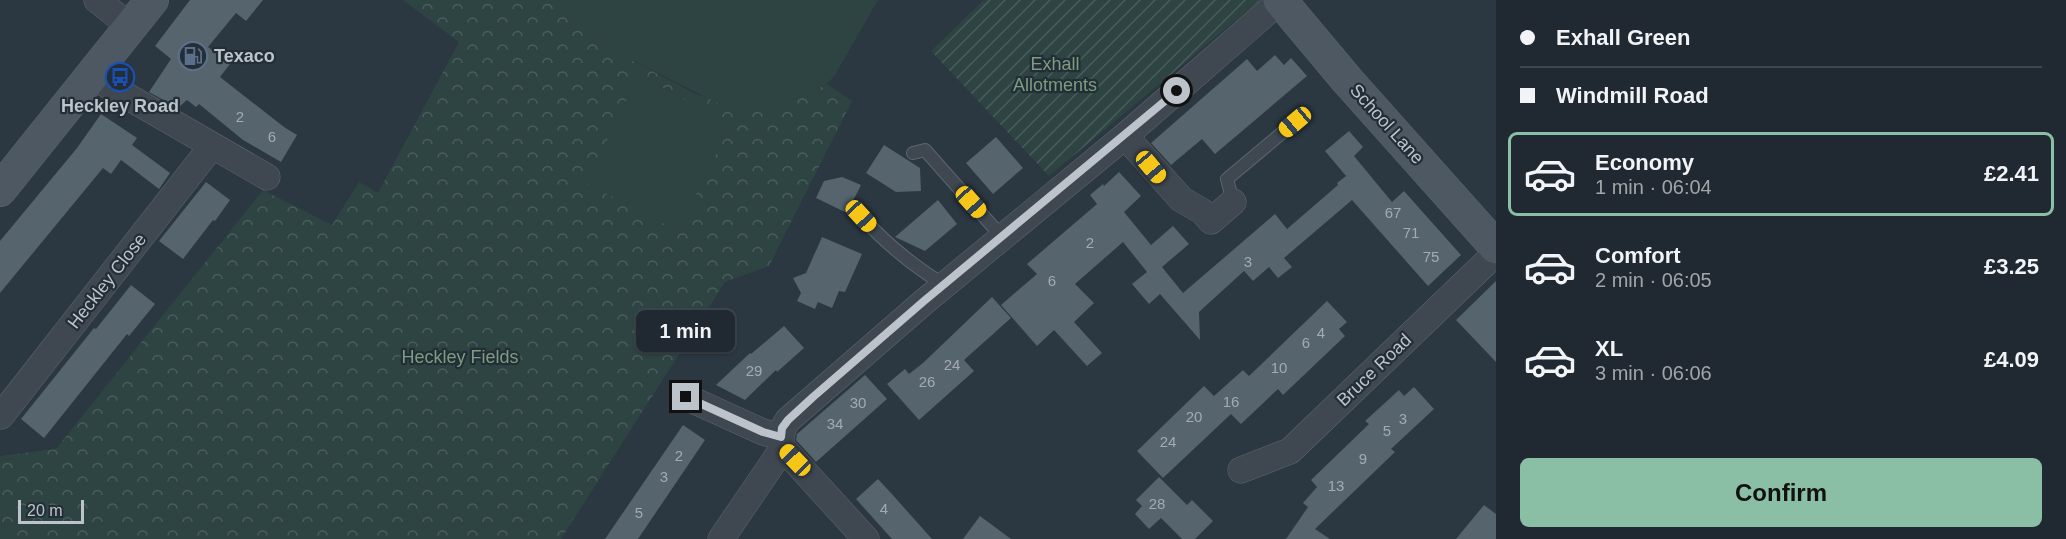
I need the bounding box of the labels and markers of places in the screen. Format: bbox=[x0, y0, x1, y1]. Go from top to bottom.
fuel station icon: Texaco bbox=[177, 40, 209, 72]
place label: Texaco bbox=[214, 46, 275, 66]
bus stop icon: Heckley Road bbox=[104, 61, 136, 93]
place label: Heckley Road bbox=[61, 96, 179, 116]

